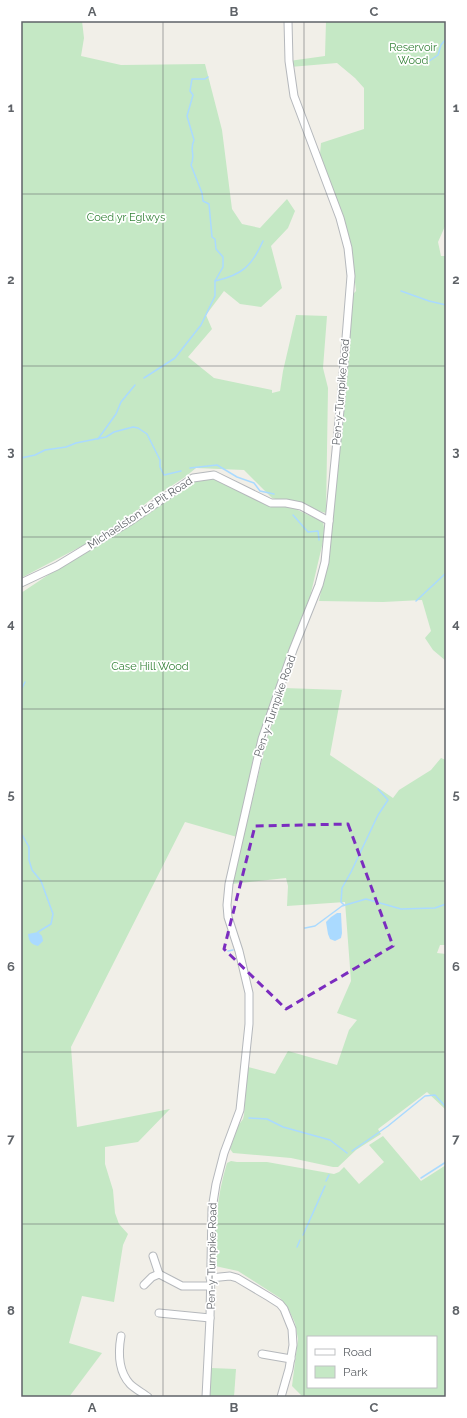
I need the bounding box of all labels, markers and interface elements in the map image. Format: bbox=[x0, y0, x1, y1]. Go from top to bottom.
text: A bbox=[88, 4, 97, 19]
text: B bbox=[230, 4, 239, 19]
text: C bbox=[370, 4, 379, 19]
park label: Reservoir Wood bbox=[389, 41, 437, 67]
text: 1 bbox=[8, 100, 15, 115]
text: 1 bbox=[453, 100, 460, 115]
park label: Coed yr Eglwys bbox=[87, 211, 165, 224]
text: 2 bbox=[7, 272, 15, 287]
text: 2 bbox=[452, 272, 460, 287]
street label: Pen-y-Turnpike Road bbox=[330, 338, 352, 446]
text: 3 bbox=[7, 444, 15, 459]
text: 3 bbox=[452, 444, 460, 459]
street label: Michaelston Le Pit Road bbox=[85, 474, 195, 552]
text: 4 bbox=[7, 616, 15, 631]
text: 4 bbox=[452, 616, 460, 631]
street label: Pen-y-Turnpike Road bbox=[251, 653, 299, 759]
park label: Case Hill Wood bbox=[111, 660, 189, 673]
text: 5 bbox=[7, 787, 15, 802]
text: 5 bbox=[452, 787, 460, 802]
text: 6 bbox=[7, 959, 15, 974]
text: 6 bbox=[452, 959, 460, 974]
text: 7 bbox=[7, 1131, 15, 1146]
text: 7 bbox=[452, 1131, 460, 1146]
street label: Pen-y-Turnpike Road bbox=[205, 1202, 219, 1310]
text: 8 bbox=[7, 1303, 15, 1318]
text: 8 bbox=[452, 1303, 460, 1318]
legend bbox=[307, 1336, 437, 1388]
text: Road bbox=[343, 1345, 372, 1359]
text: Park bbox=[343, 1365, 368, 1379]
text: A bbox=[88, 1400, 97, 1415]
text: B bbox=[230, 1400, 239, 1415]
text: C bbox=[370, 1400, 379, 1415]

